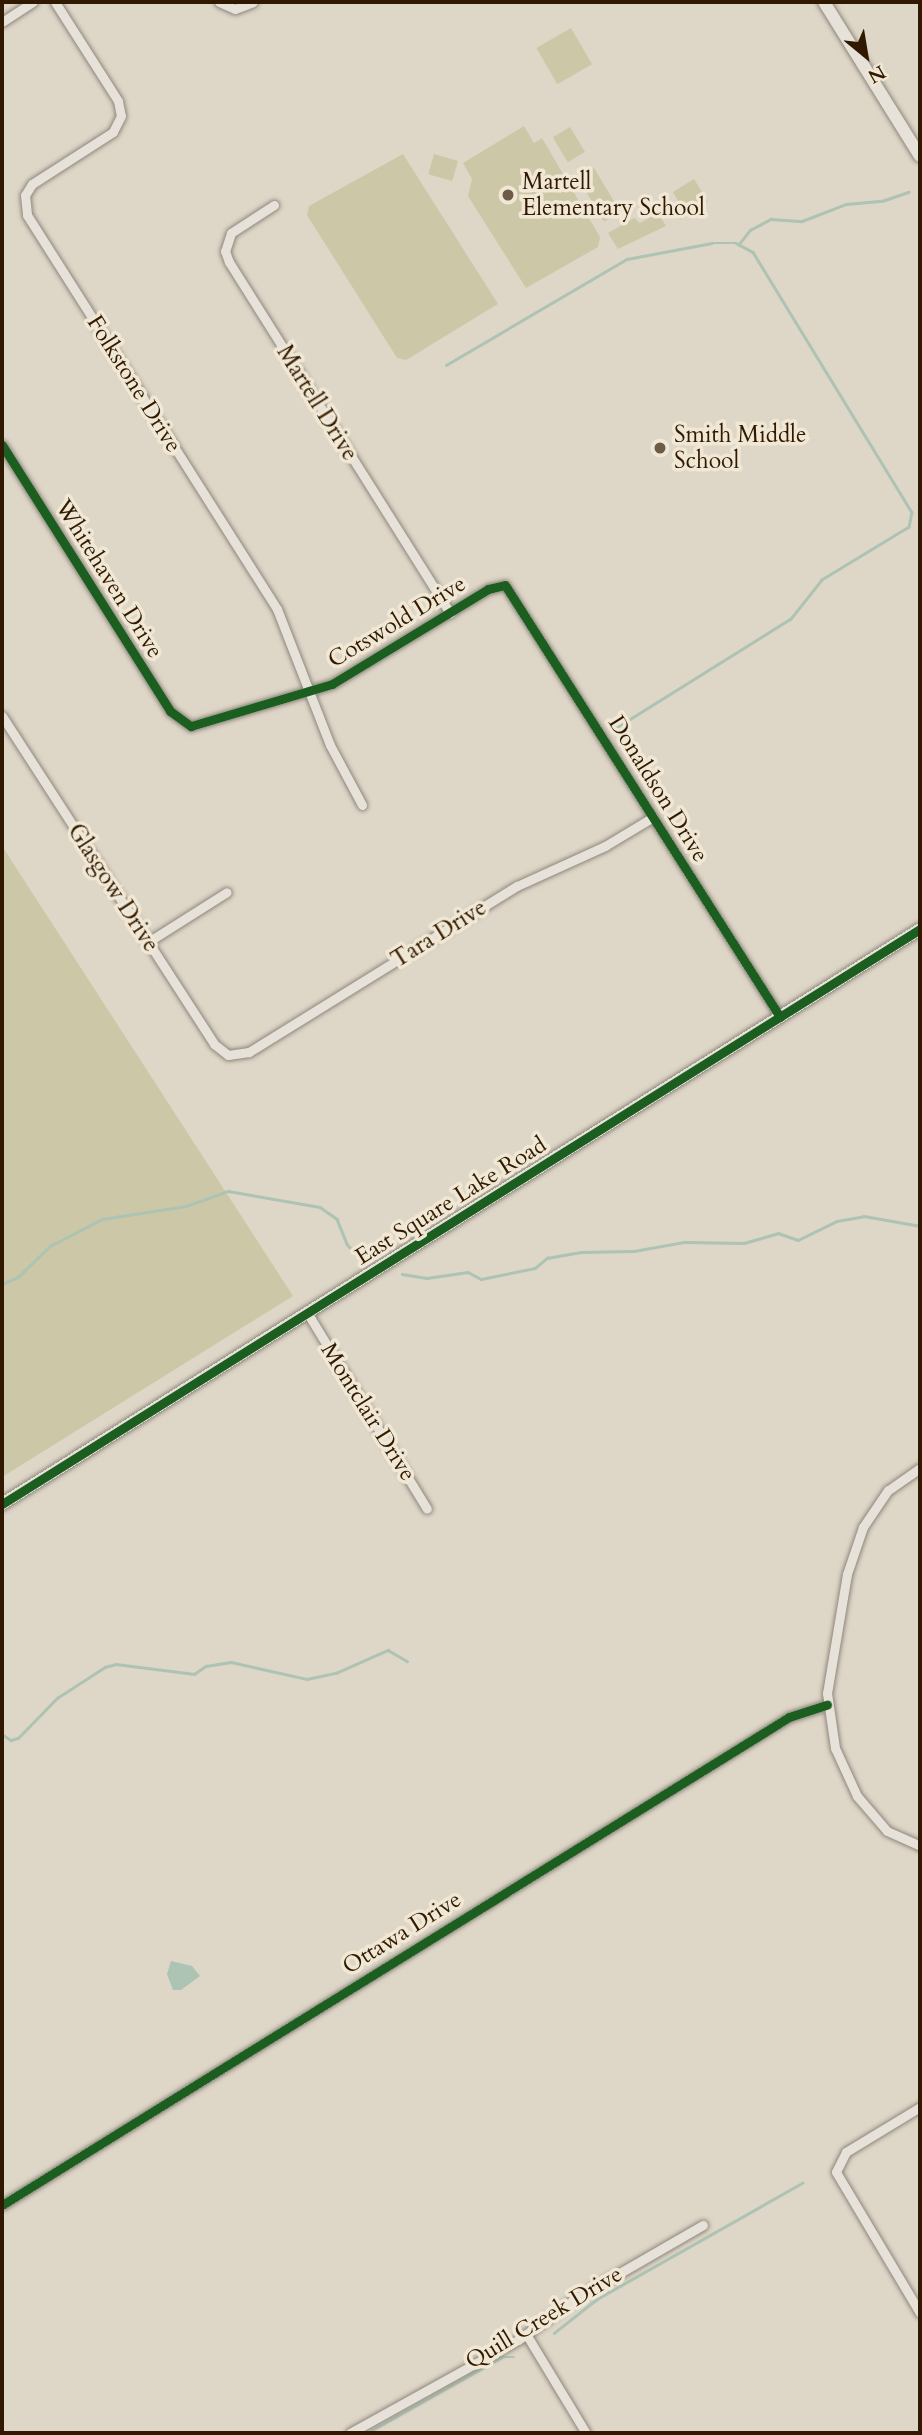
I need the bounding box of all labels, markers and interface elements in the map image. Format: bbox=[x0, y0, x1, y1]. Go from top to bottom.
north arrow bbox=[831, 21, 901, 91]
text: N bbox=[863, 59, 890, 90]
place label: Martell Elementary School bbox=[522, 168, 705, 222]
marker: Martell Elementary School bbox=[500, 187, 516, 203]
street label: Folkstone Drive bbox=[81, 310, 187, 458]
street label: Martell Drive bbox=[271, 340, 363, 466]
place label: Smith Middle School bbox=[674, 421, 806, 475]
marker: Smith Middle School bbox=[652, 440, 668, 456]
street label: Whitehaven Drive bbox=[49, 495, 169, 663]
street label: Cotswold Drive bbox=[323, 570, 471, 674]
street label: Donaldson Drive bbox=[602, 711, 714, 867]
street label: Glasgow Drive bbox=[61, 819, 165, 957]
street label: Tara Drive bbox=[386, 894, 492, 974]
street label: East Square Lake Road bbox=[350, 1131, 552, 1271]
street label: Montclair Drive bbox=[315, 1338, 421, 1486]
street label: Ottawa Drive bbox=[338, 1886, 466, 1980]
street label: Quill Creek Drive bbox=[461, 2260, 627, 2376]

